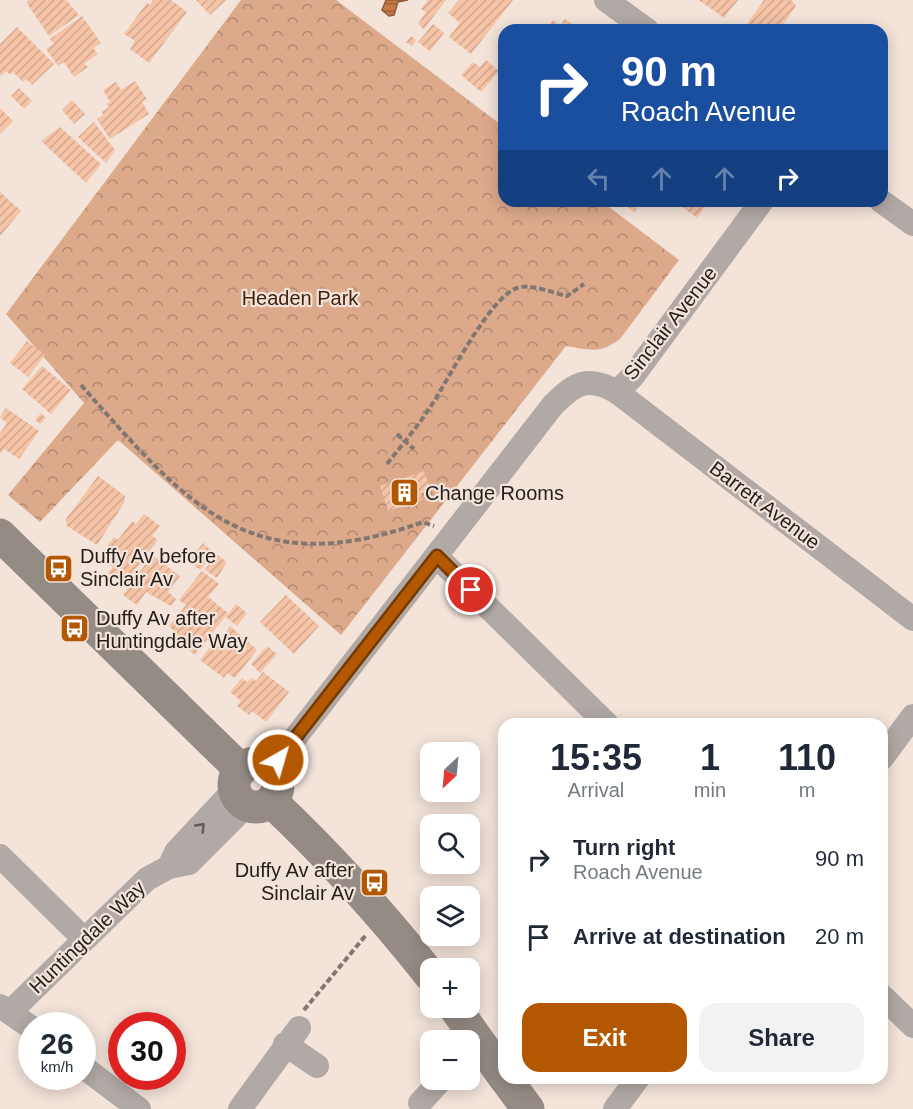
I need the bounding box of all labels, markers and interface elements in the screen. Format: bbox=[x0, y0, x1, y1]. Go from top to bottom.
icon: right bbox=[522, 48, 600, 126]
text: 90 m bbox=[621, 48, 717, 95]
text: Roach Avenue bbox=[621, 97, 796, 127]
icon: left bbox=[582, 162, 615, 195]
icon: ahead bbox=[645, 162, 678, 195]
icon: ahead bbox=[708, 162, 741, 195]
icon: right bbox=[771, 162, 804, 195]
street label: Sinclair Avenue bbox=[619, 262, 721, 384]
park label: Headen Park bbox=[242, 287, 359, 309]
street label: Barrett Avenue bbox=[706, 457, 824, 553]
building icon: Change Rooms bbox=[388, 477, 420, 509]
place label: Change Rooms bbox=[425, 482, 564, 504]
place label: Duffy Av before Sinclair Av bbox=[80, 545, 216, 590]
bus stop icon: Duffy Av before Sinclair Av bbox=[43, 552, 75, 584]
pin bbox=[445, 564, 496, 615]
icon: arrive bbox=[454, 573, 487, 606]
place label: Duffy Av after Huntingdale Way bbox=[96, 607, 248, 652]
bus stop icon: Duffy Av after Huntingdale Way bbox=[59, 613, 91, 645]
position arrow bbox=[246, 728, 310, 792]
text: 15:35 bbox=[550, 737, 642, 778]
text: 1 bbox=[700, 737, 720, 778]
text: 110 bbox=[778, 737, 836, 778]
north arrow bbox=[420, 742, 480, 802]
map controls bbox=[420, 742, 480, 1090]
text: Arrival bbox=[568, 779, 624, 801]
text: min bbox=[694, 779, 726, 801]
text: m bbox=[799, 779, 815, 801]
button: search bbox=[420, 814, 480, 874]
one-way arrow bbox=[193, 824, 204, 835]
text: Turn right bbox=[573, 835, 675, 860]
icon: right bbox=[522, 843, 555, 876]
text: 90 m bbox=[815, 846, 864, 871]
place label: Duffy Av after Sinclair Av bbox=[235, 859, 354, 904]
text: Roach Avenue bbox=[573, 861, 703, 883]
bus stop icon: Duffy Av after Sinclair Av bbox=[359, 866, 391, 898]
street label: Huntingdale Way bbox=[25, 876, 149, 998]
button: layers bbox=[420, 886, 480, 946]
icon: arrive bbox=[522, 921, 555, 954]
text: Arrive at destination bbox=[573, 924, 786, 949]
text: 20 m bbox=[815, 924, 864, 949]
button: + bbox=[420, 958, 480, 1018]
button: Exit bbox=[522, 1003, 687, 1072]
button: Share bbox=[699, 1003, 864, 1072]
speed limit sign: 30 bbox=[108, 1012, 186, 1090]
text: 26 bbox=[40, 1027, 74, 1060]
button: − bbox=[420, 1030, 480, 1090]
text: km/h bbox=[41, 1058, 73, 1075]

